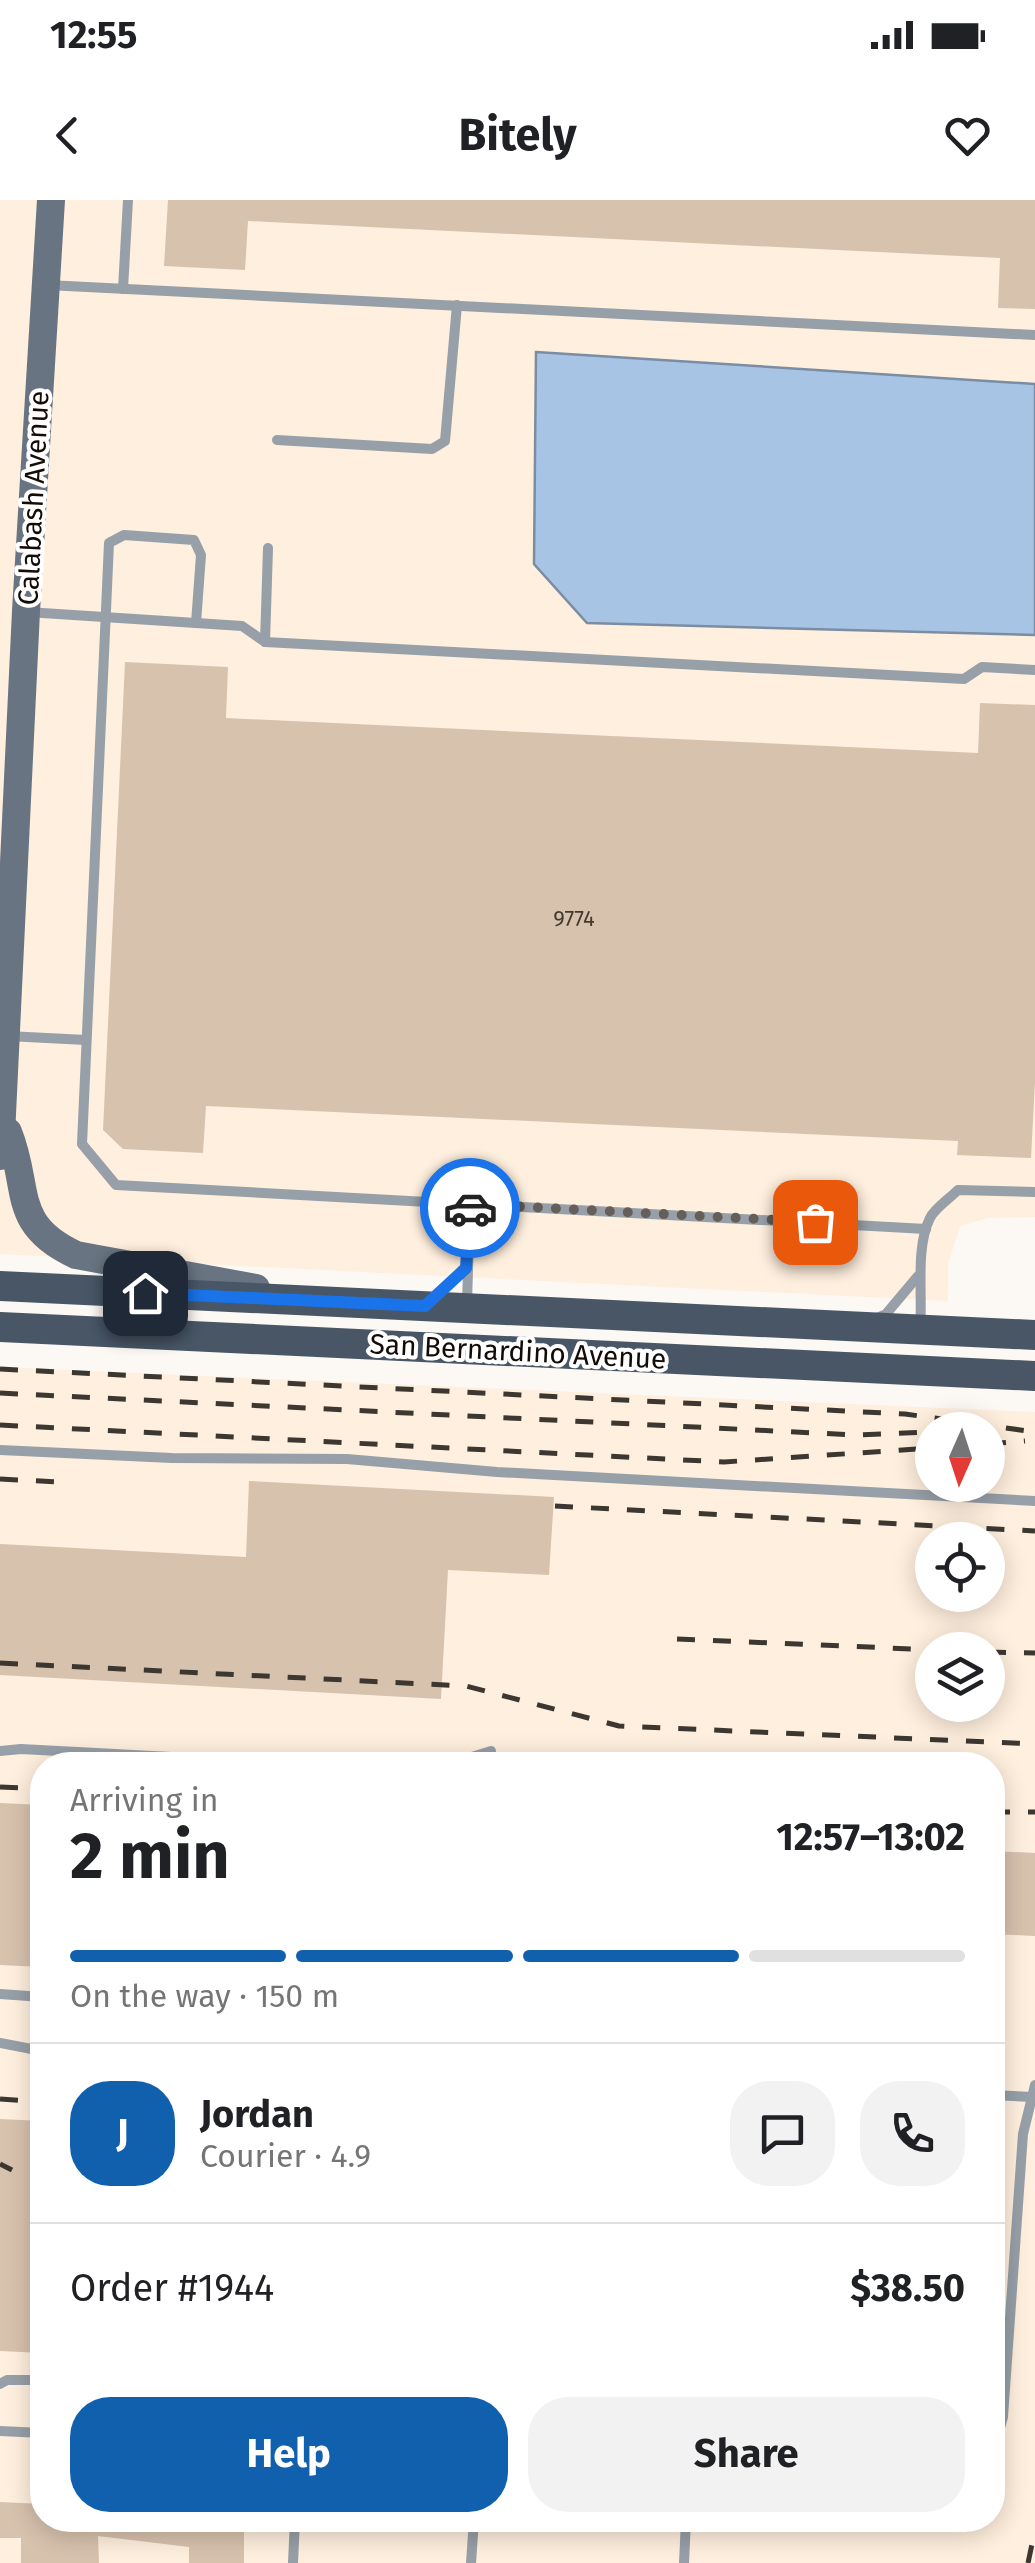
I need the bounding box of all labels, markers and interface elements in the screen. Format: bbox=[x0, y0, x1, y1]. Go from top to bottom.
text: 12:55 bbox=[50, 12, 137, 58]
icon: back bbox=[40, 108, 95, 163]
text: Bitely bbox=[458, 108, 577, 162]
icon: heart bbox=[940, 108, 995, 163]
street label: Calabash Avenue bbox=[11, 390, 56, 606]
house number: 9774 bbox=[553, 905, 595, 932]
courier bbox=[420, 1158, 520, 1258]
pin bbox=[773, 1180, 858, 1265]
icon: car bbox=[443, 1181, 498, 1236]
icon: bag bbox=[788, 1195, 843, 1250]
pin bbox=[103, 1251, 188, 1336]
icon: home bbox=[118, 1266, 173, 1321]
street label: San Bernardino Avenue bbox=[369, 1327, 667, 1376]
north arrow bbox=[915, 1412, 1005, 1502]
map controls bbox=[915, 1412, 1005, 1722]
button: locate bbox=[915, 1522, 1005, 1612]
button: layers bbox=[915, 1632, 1005, 1722]
text: Arriving in bbox=[70, 1781, 218, 1819]
text: 12:57–13:02 bbox=[776, 1814, 965, 1860]
text: 2 min bbox=[70, 1817, 230, 1895]
text: On the way · 150 m bbox=[70, 1977, 339, 2015]
button: chat bbox=[730, 2081, 835, 2186]
button: phone bbox=[860, 2081, 965, 2186]
text: Jordan bbox=[200, 2091, 314, 2137]
text: J bbox=[116, 2110, 129, 2156]
text: Courier · 4.9 bbox=[200, 2137, 371, 2175]
text: Order #1944 bbox=[70, 2265, 274, 2311]
text: $38.50 bbox=[850, 2265, 965, 2311]
button: Help bbox=[70, 2397, 508, 2512]
button: Share bbox=[528, 2397, 965, 2512]

